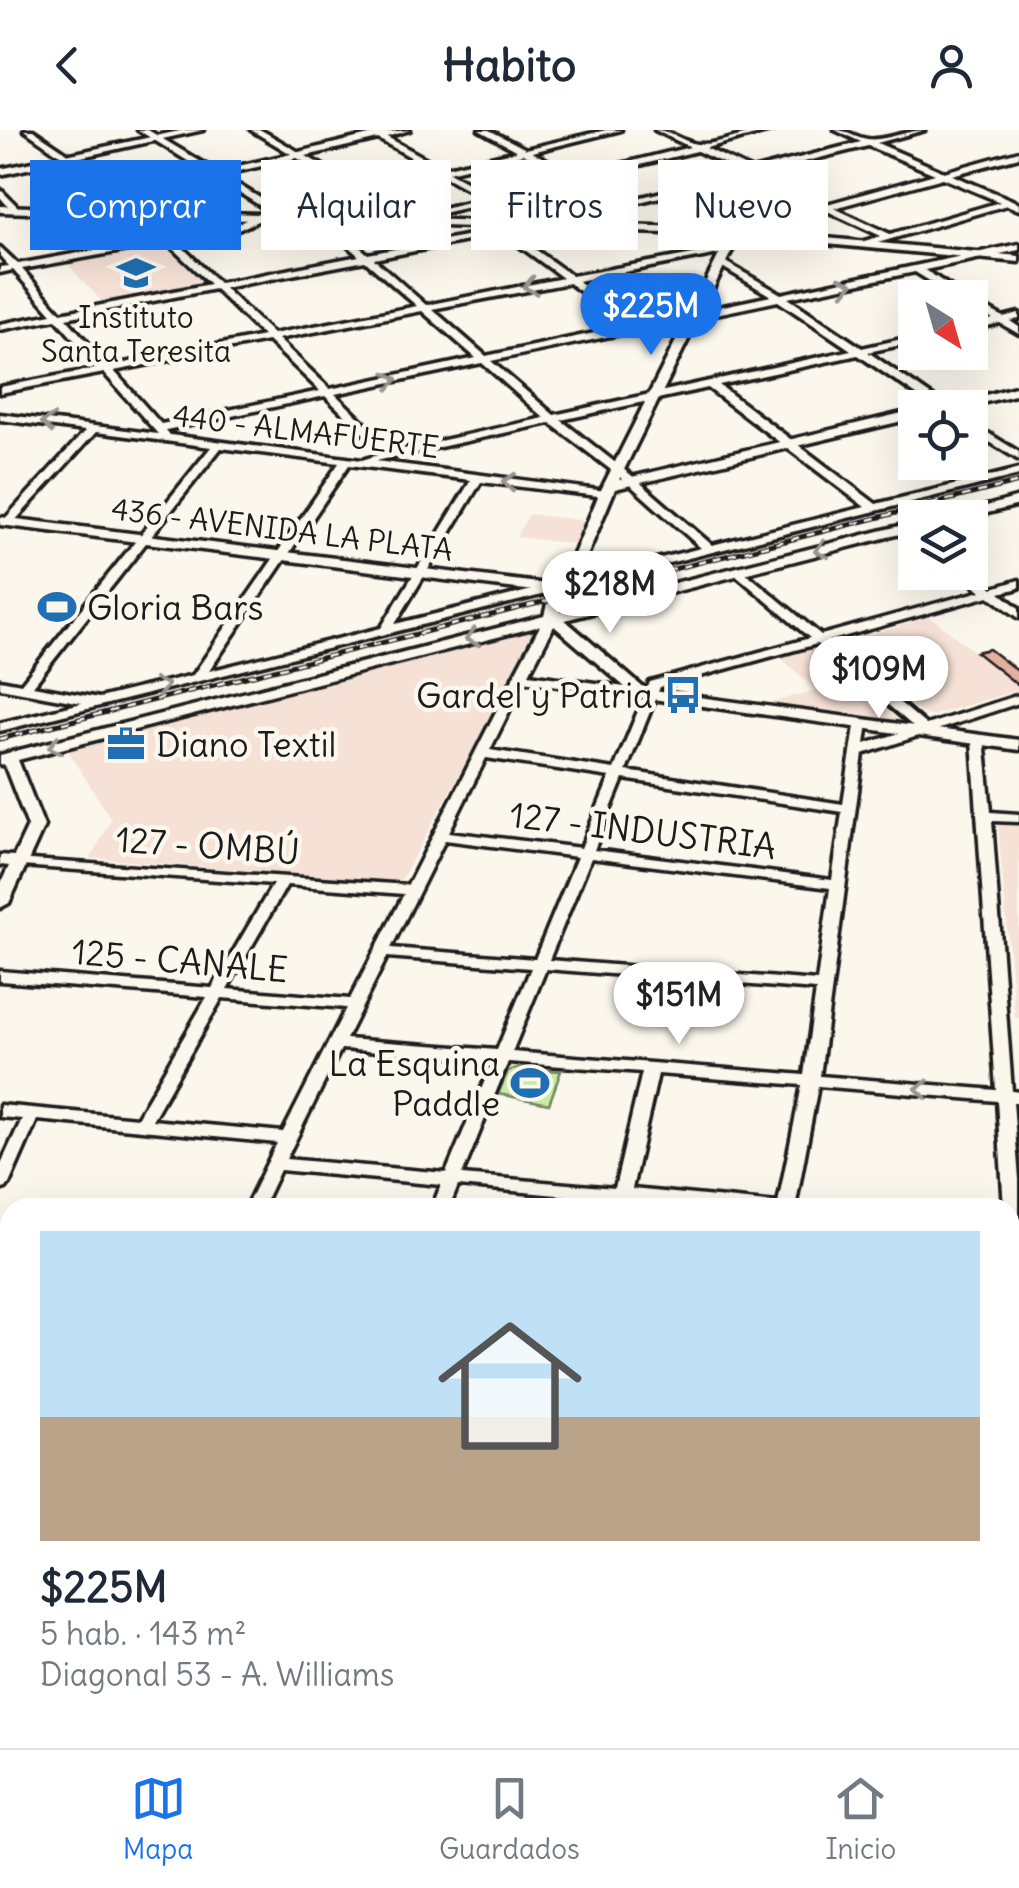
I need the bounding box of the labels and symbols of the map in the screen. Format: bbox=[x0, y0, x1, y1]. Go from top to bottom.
school or university icon: Instituto Santa Teresita bbox=[115, 252, 157, 294]
pin: $225M bbox=[581, 273, 721, 358]
one-way arrow bbox=[522, 275, 539, 296]
one-way arrow bbox=[838, 275, 855, 296]
north arrow bbox=[898, 280, 988, 370]
place label: Instituto Santa Teresita bbox=[41, 298, 231, 370]
one-way arrow bbox=[382, 370, 399, 391]
street label: 440 - ALMAFUERTE bbox=[171, 396, 441, 466]
one-way arrow bbox=[40, 413, 56, 434]
one-way arrow bbox=[501, 472, 518, 493]
street label: 436 - AVENIDA LA PLATA bbox=[109, 489, 455, 569]
one-way arrow bbox=[812, 538, 829, 559]
pin: $218M bbox=[540, 551, 680, 636]
place label: Gloria Bars bbox=[87, 585, 263, 629]
sports icon: Gloria Bars bbox=[36, 586, 78, 628]
one-way arrow bbox=[463, 627, 481, 648]
pin: $109M bbox=[809, 636, 949, 721]
place label: Gardel y Patria bbox=[416, 673, 653, 717]
bus stop icon: Gardel y Patria bbox=[662, 674, 704, 716]
one-way arrow bbox=[153, 677, 170, 698]
place label: Diano Textil bbox=[156, 722, 336, 766]
office icon: Diano Textil bbox=[105, 723, 147, 765]
one-way arrow bbox=[47, 734, 64, 755]
street label: 127 - INDUSTRIA bbox=[507, 792, 779, 868]
street label: 127 - OMBÚ bbox=[115, 817, 301, 873]
street label: 125 - CANALE bbox=[70, 929, 290, 991]
pin: $151M bbox=[609, 962, 749, 1047]
place label: La Esquina Paddle bbox=[328, 1041, 500, 1125]
sports icon: La Esquina Paddle bbox=[509, 1062, 551, 1104]
one-way arrow bbox=[913, 1078, 929, 1100]

